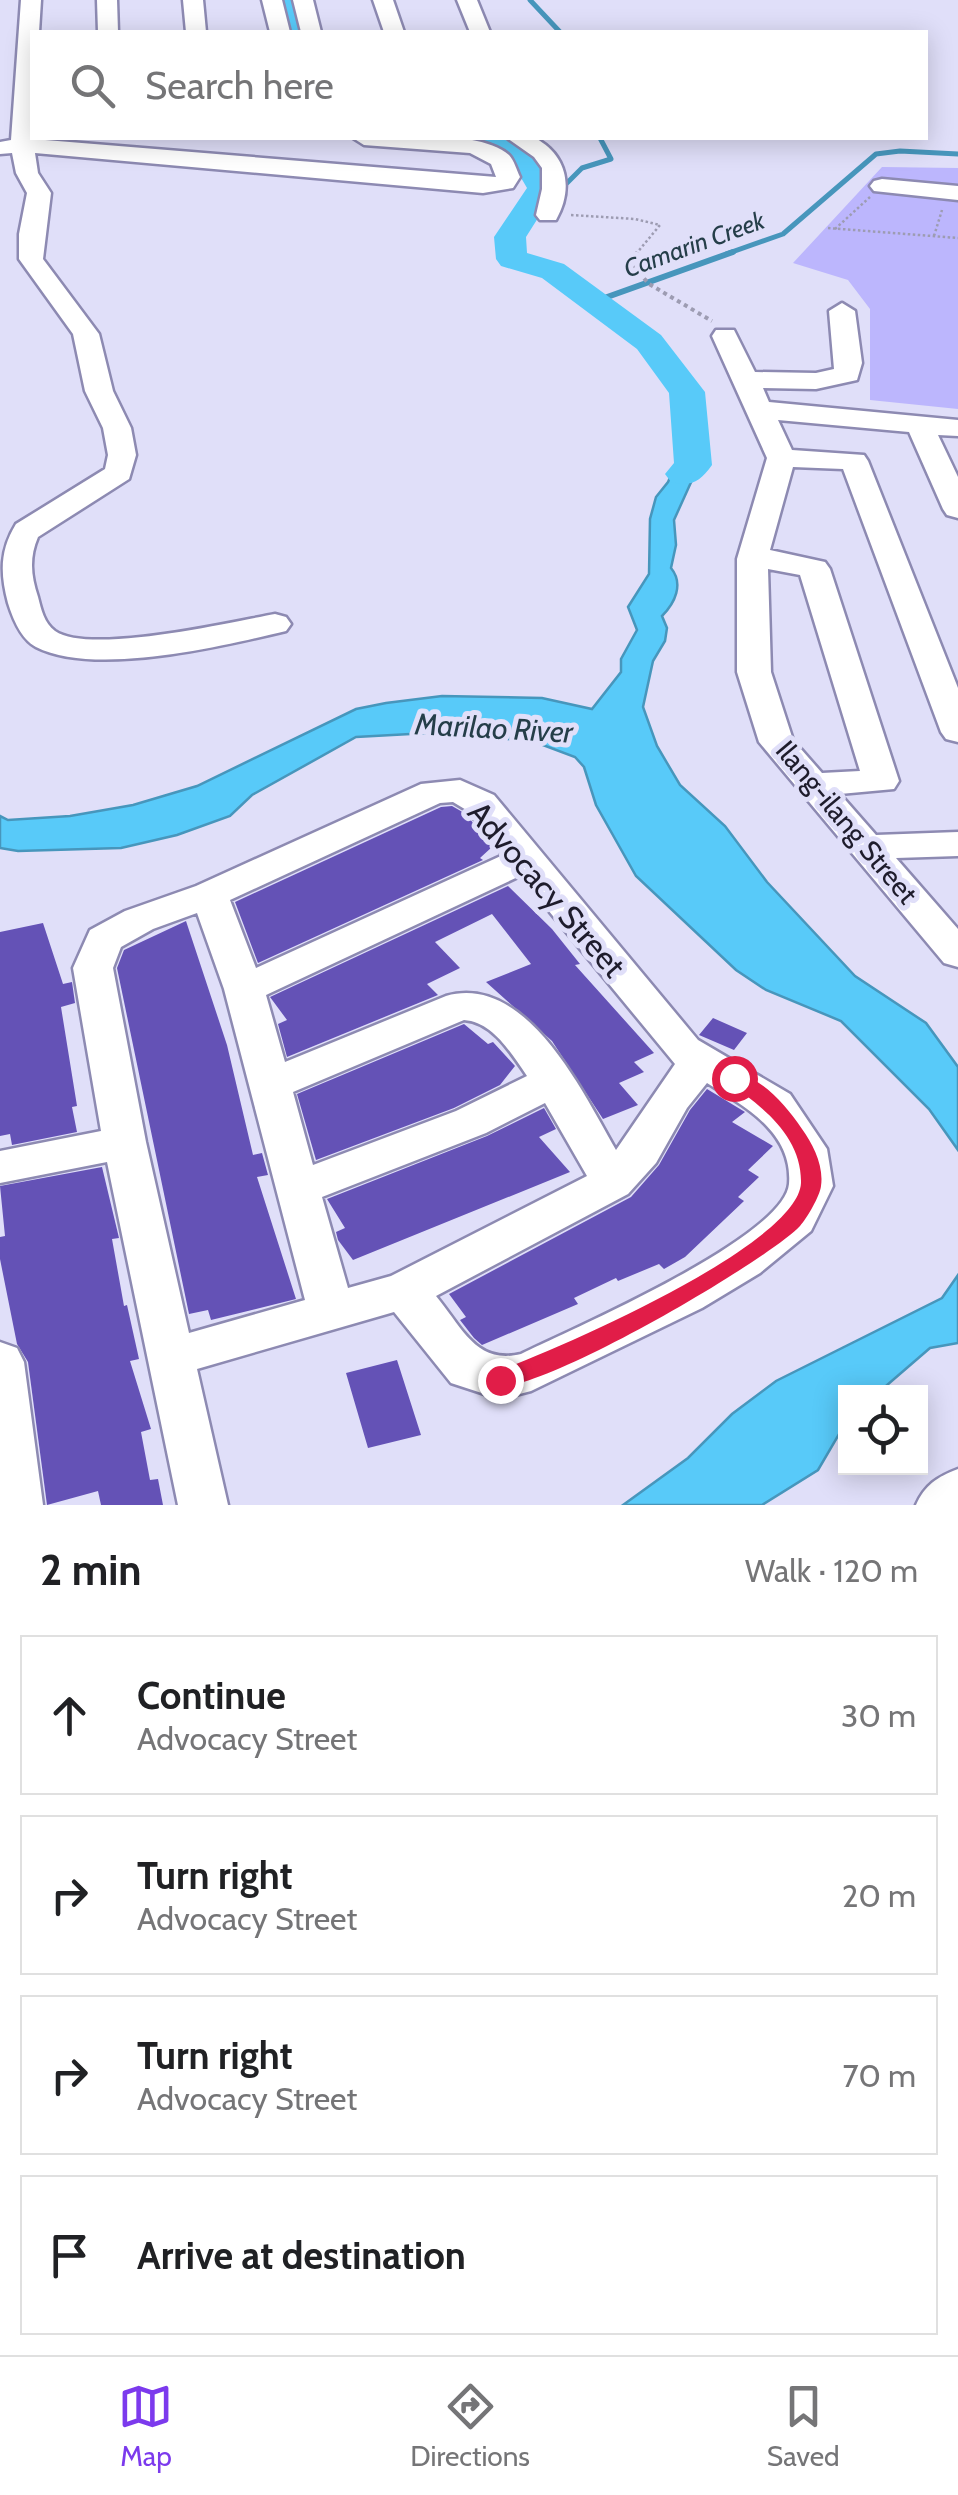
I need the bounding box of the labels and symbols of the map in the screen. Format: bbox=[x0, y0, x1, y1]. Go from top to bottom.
water label: Camarin Creek bbox=[620, 204, 770, 283]
water label: Marilao River bbox=[413, 705, 576, 751]
street label: Ilang-ilang Street bbox=[769, 734, 925, 910]
street label: Advocacy Street bbox=[460, 793, 634, 985]
route start bbox=[712, 1056, 758, 1102]
route end bbox=[478, 1358, 524, 1404]

